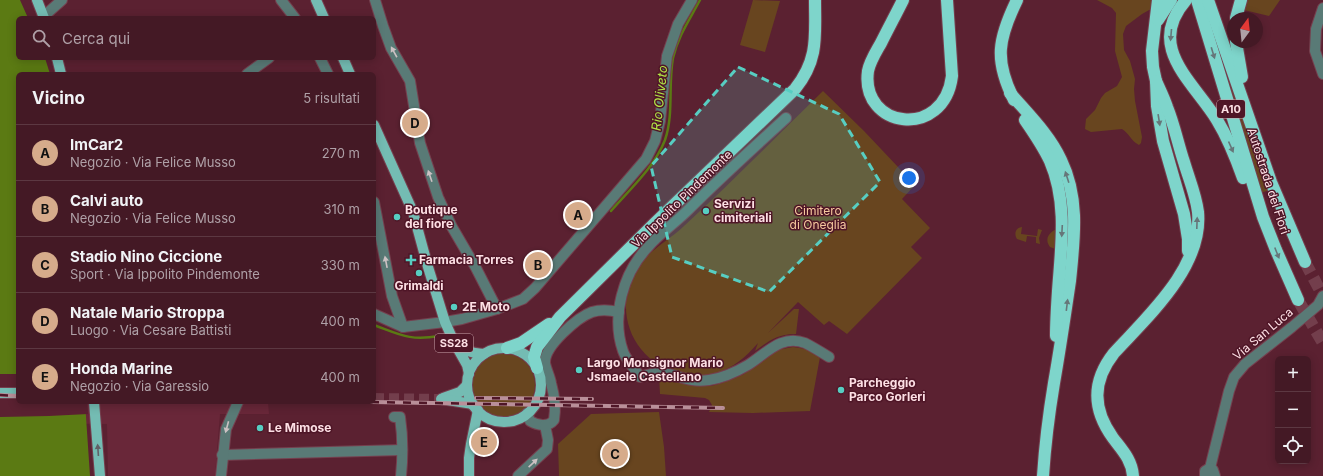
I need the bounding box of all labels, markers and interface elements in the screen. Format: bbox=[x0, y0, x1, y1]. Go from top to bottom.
north arrow bbox=[1227, 12, 1263, 48]
search box bbox=[16, 16, 376, 60]
icon: search bbox=[30, 27, 52, 49]
text: Cerca qui bbox=[62, 29, 130, 48]
one-way arrow bbox=[1167, 29, 1174, 41]
one-way arrow bbox=[391, 47, 397, 58]
one-way arrow bbox=[1210, 47, 1216, 59]
water label: Rio Oliveto bbox=[648, 64, 670, 132]
text: Vicino bbox=[32, 88, 85, 108]
text: 5 risultati bbox=[303, 90, 360, 106]
road number: A10 bbox=[1217, 100, 1245, 118]
pin: D bbox=[402, 108, 428, 138]
one-way arrow bbox=[1156, 114, 1162, 126]
street label: Autostrada dei Fiori bbox=[1244, 126, 1293, 236]
text: ImCar2 bbox=[70, 135, 123, 154]
one-way arrow bbox=[1228, 141, 1234, 153]
text: A bbox=[40, 145, 50, 161]
text: 270 m bbox=[322, 145, 360, 161]
street label: Via Ippolito Pindemonte bbox=[628, 147, 735, 251]
text: Negozio · Via Felice Musso bbox=[70, 154, 236, 170]
your location bbox=[899, 168, 919, 188]
one-way arrow bbox=[427, 170, 433, 182]
one-way arrow bbox=[1064, 170, 1070, 182]
text: Calvi auto bbox=[70, 191, 143, 210]
place label: Servizi cimiteriali bbox=[714, 196, 772, 225]
pin: A bbox=[565, 200, 591, 230]
text: B bbox=[41, 201, 49, 217]
text: 310 m bbox=[323, 201, 360, 217]
place label: Boutique del fiore bbox=[405, 202, 458, 231]
park label: Cimitero di Oneglia bbox=[790, 203, 846, 232]
marker: Servizi cimiteriali bbox=[701, 206, 711, 216]
text: Negozio · Via Felice Musso bbox=[70, 210, 236, 226]
marker: Boutique del fiore bbox=[392, 212, 402, 222]
one-way arrow bbox=[1194, 217, 1201, 229]
one-way arrow bbox=[1058, 225, 1065, 237]
text: Stadio Nino Ciccione bbox=[70, 247, 222, 266]
one-way arrow bbox=[1275, 248, 1281, 260]
pin: B bbox=[525, 250, 551, 280]
place label: Farmacia Torres bbox=[419, 252, 514, 267]
marker: Farmacia Torres bbox=[406, 255, 416, 265]
one-way arrow bbox=[383, 256, 389, 268]
text: C bbox=[40, 257, 50, 273]
text: 330 m bbox=[321, 257, 360, 273]
text: Sport · Via Ippolito Pindemonte bbox=[70, 266, 260, 282]
marker: Grimaldi bbox=[414, 268, 424, 278]
place label: Grimaldi bbox=[394, 278, 444, 293]
place label: 2E Moto bbox=[462, 299, 510, 314]
one-way arrow bbox=[1063, 299, 1070, 311]
marker: 2E Moto bbox=[449, 302, 459, 312]
text: Natale Mario Stroppa bbox=[70, 303, 225, 322]
street label: Via San Luca bbox=[1230, 304, 1296, 363]
text: D bbox=[40, 313, 50, 329]
text: 400 m bbox=[320, 313, 360, 329]
text: Luogo · Via Cesare Battisti bbox=[70, 322, 231, 338]
road number: SS28 bbox=[435, 334, 473, 352]
place label: Largo Monsignor Mario Jsmaele Castellano bbox=[587, 355, 723, 384]
map controls bbox=[1275, 356, 1311, 464]
button: + bbox=[1275, 356, 1311, 392]
text: Honda Marine bbox=[70, 359, 173, 378]
marker: Largo Monsignor Mario Jsmaele Castellano bbox=[574, 365, 584, 375]
text: E bbox=[41, 369, 49, 385]
text: 400 m bbox=[320, 369, 360, 385]
place label: Parcheggio Parco Gorleri bbox=[849, 375, 926, 404]
text: Negozio · Via Garessio bbox=[70, 378, 209, 394]
marker: Parcheggio Parco Gorleri bbox=[836, 385, 846, 395]
button: − bbox=[1275, 392, 1311, 428]
place label: Le Mimose bbox=[268, 420, 331, 435]
one-way arrow bbox=[224, 422, 230, 434]
marker: Le Mimose bbox=[255, 423, 265, 433]
pin: E bbox=[471, 427, 497, 457]
button: locate bbox=[1275, 428, 1311, 464]
pin: C bbox=[602, 439, 628, 469]
one-way arrow bbox=[95, 444, 102, 456]
one-way arrow bbox=[528, 458, 538, 467]

